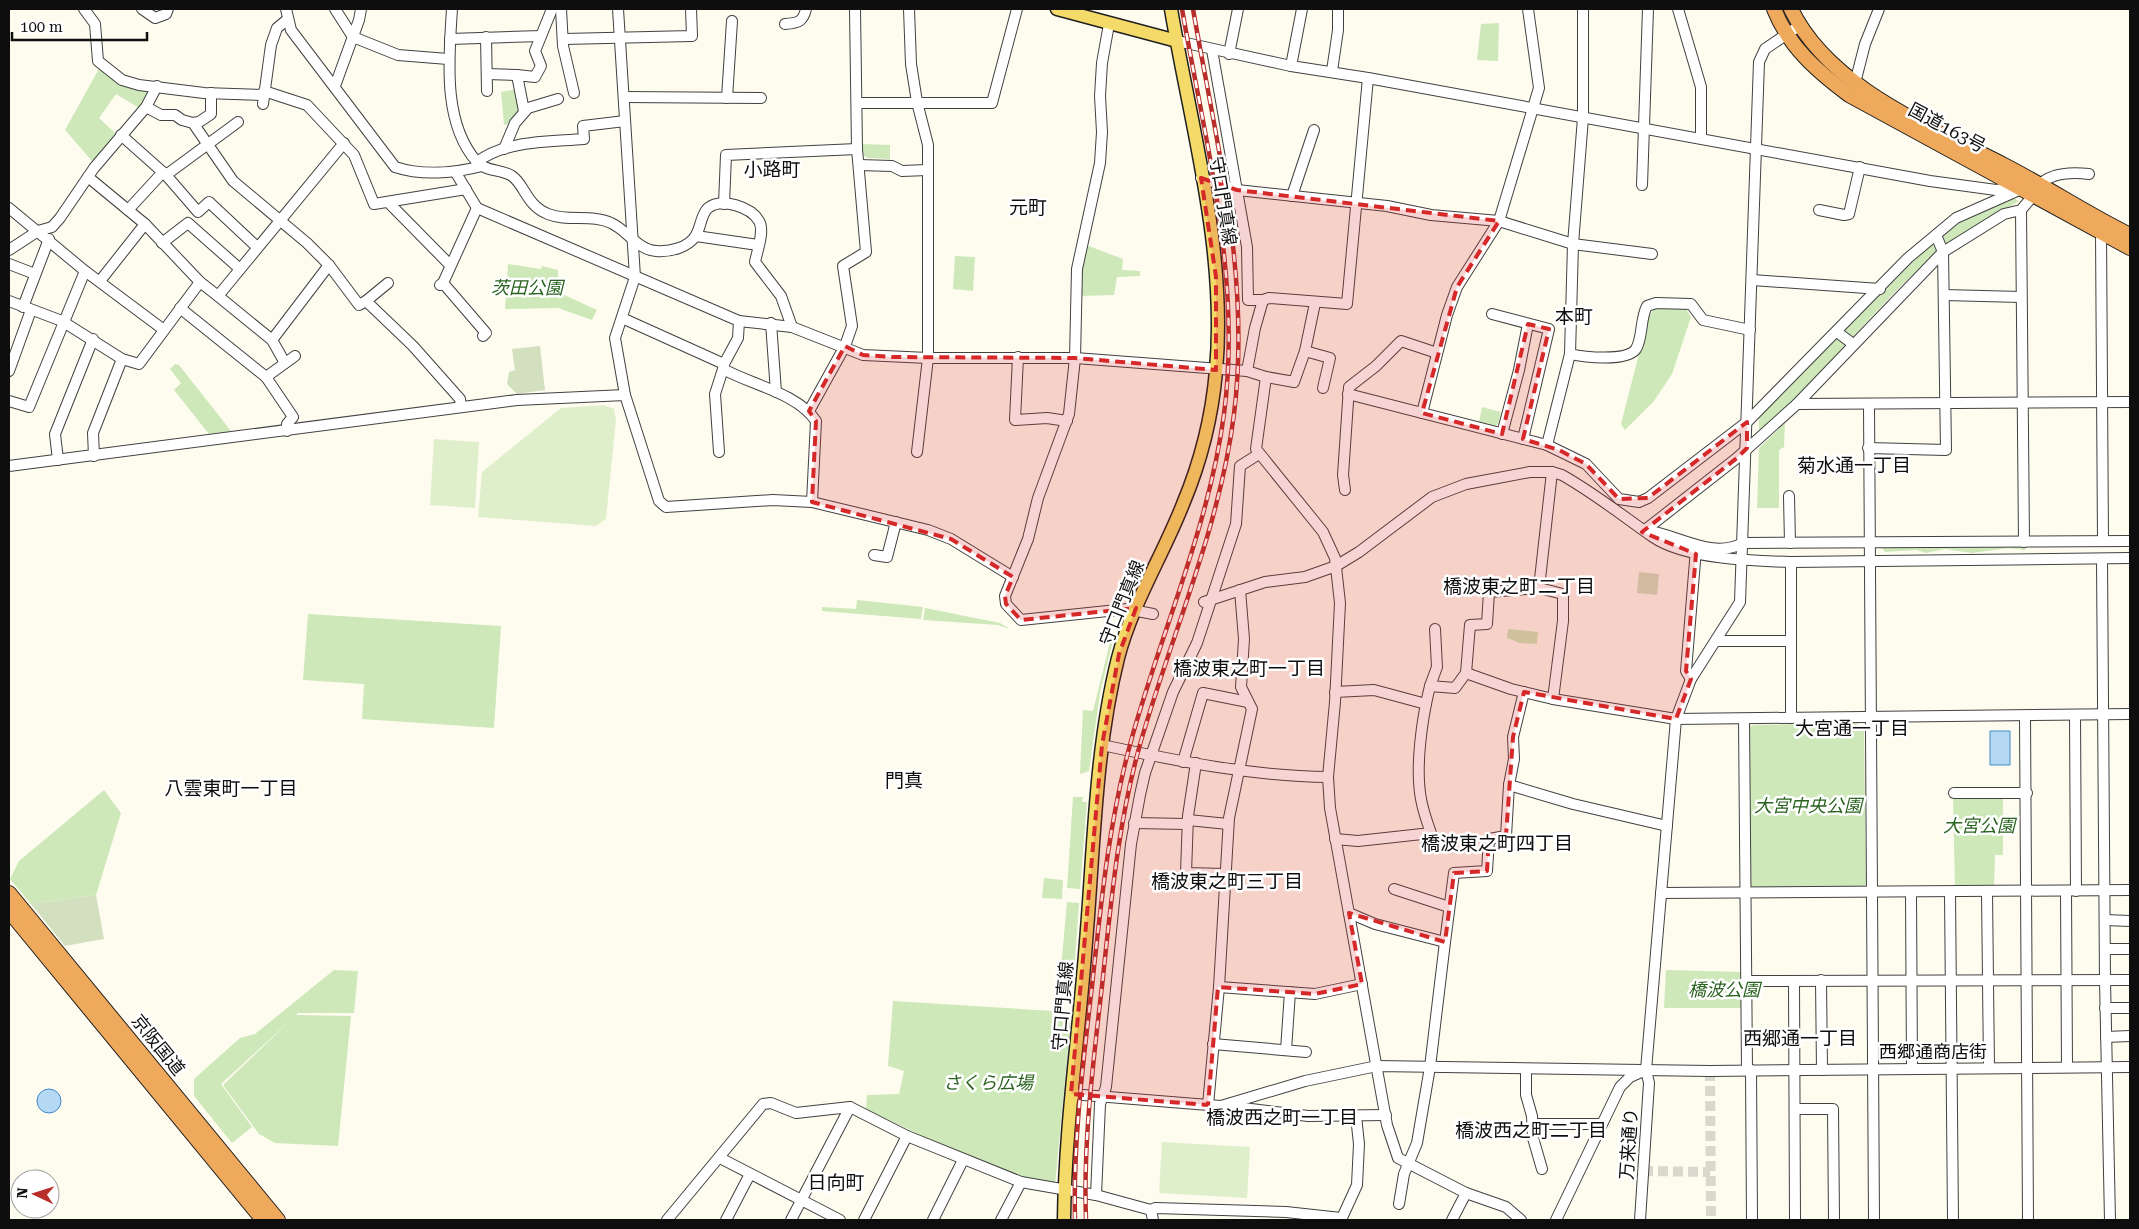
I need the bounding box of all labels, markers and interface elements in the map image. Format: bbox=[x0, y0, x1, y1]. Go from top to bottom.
scale bar bbox=[12, 10, 148, 42]
text: 100 m bbox=[20, 18, 63, 36]
street label: 国道163号 bbox=[1905, 99, 1989, 157]
street label: 守口門真線 bbox=[1206, 155, 1241, 247]
district label: 小路町 bbox=[743, 158, 801, 181]
district label: 元町 bbox=[1009, 196, 1047, 219]
park label: 茨田公園 bbox=[491, 277, 566, 298]
district label: 本町 bbox=[1555, 305, 1593, 328]
district label: 菊水通一丁目 bbox=[1797, 454, 1911, 477]
street label: 守口門真線 bbox=[1095, 557, 1148, 648]
district label: 橋波東之町二丁目 bbox=[1443, 575, 1595, 598]
district label: 橋波東之町一丁目 bbox=[1173, 657, 1325, 680]
district label: 大宮通一丁目 bbox=[1795, 717, 1909, 740]
district label: 門真 bbox=[885, 769, 923, 792]
district label: 八雲東町一丁目 bbox=[164, 777, 298, 800]
park label: 大宮中央公園 bbox=[1754, 795, 1865, 816]
park label: 大宮公園 bbox=[1943, 815, 2018, 836]
district label: 橋波東之町四丁目 bbox=[1421, 832, 1573, 855]
district label: 橋波東之町三丁目 bbox=[1151, 870, 1303, 893]
street label: 守口門真線 bbox=[1048, 960, 1077, 1052]
park label: 橋波公園 bbox=[1688, 979, 1763, 1000]
street label: 京阪国道 bbox=[128, 1010, 189, 1079]
district label: 西郷通一丁目 bbox=[1743, 1027, 1857, 1050]
street label: 西郷通商店街 bbox=[1879, 1041, 1987, 1062]
park label: さくら広場 bbox=[943, 1072, 1035, 1093]
district label: 橋波西之町一丁目 bbox=[1206, 1106, 1358, 1129]
street label: 万来通り bbox=[1616, 1107, 1641, 1181]
district label: 橋波西之町二丁目 bbox=[1455, 1119, 1607, 1142]
north arrow bbox=[10, 1169, 60, 1219]
district label: 日向町 bbox=[807, 1171, 865, 1194]
text: N bbox=[14, 1187, 30, 1199]

